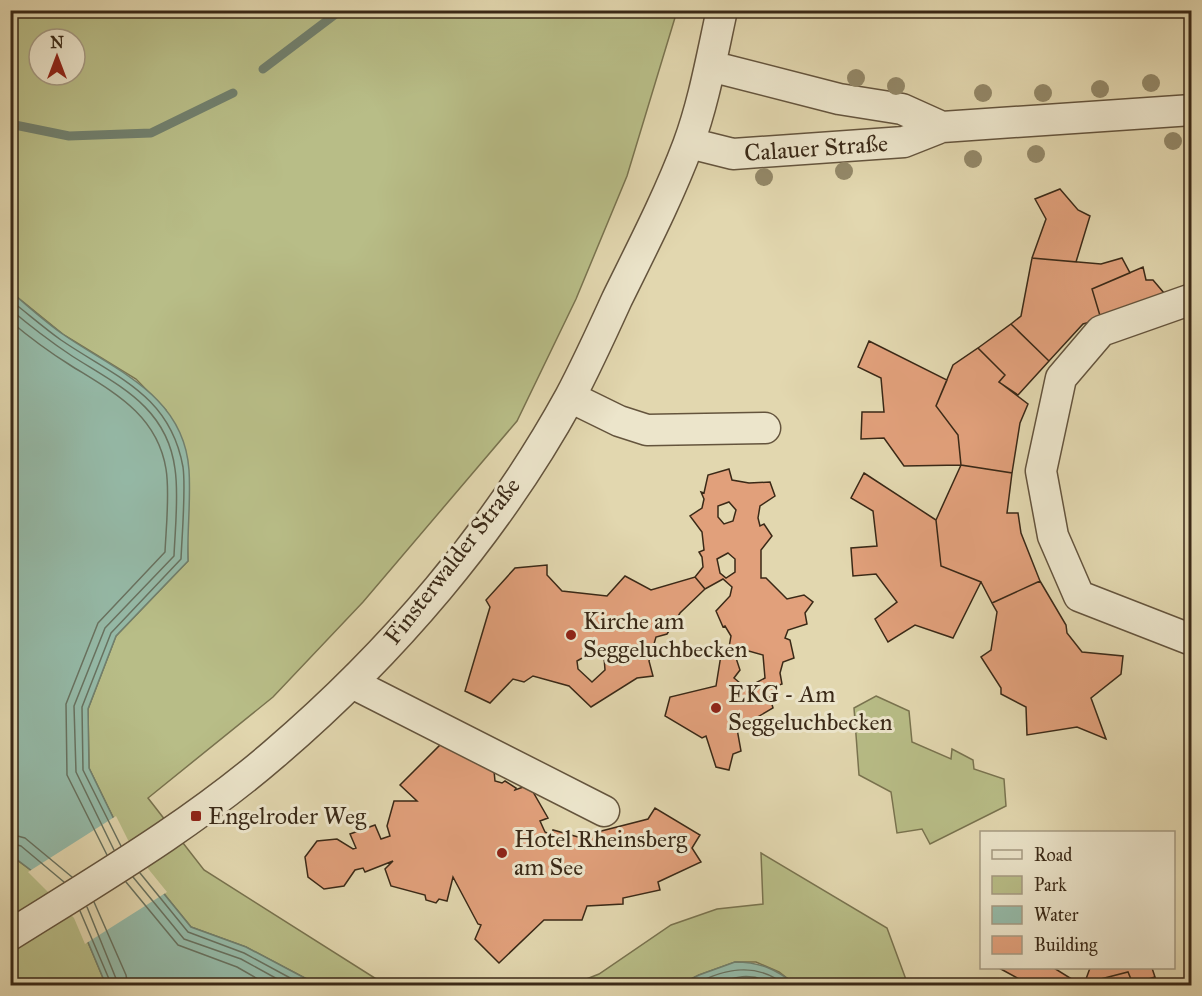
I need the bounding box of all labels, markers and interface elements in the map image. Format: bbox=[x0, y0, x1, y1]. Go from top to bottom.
north arrow bbox=[27, 27, 87, 87]
text: N bbox=[50, 33, 64, 52]
street label: Calauer Straße bbox=[743, 128, 889, 168]
street label: Finsterwalder Straße bbox=[377, 471, 527, 651]
place label: Kirche am Seggeluchbecken bbox=[583, 606, 747, 664]
marker: Kirche am Seggeluchbecken bbox=[564, 628, 578, 642]
place label: EKG - Am Seggeluchbecken bbox=[728, 679, 892, 737]
marker: EKG - Am Seggeluchbecken bbox=[709, 701, 723, 715]
place label: Engelroder Weg bbox=[208, 801, 367, 831]
marker: Engelroder Weg bbox=[189, 809, 203, 823]
place label: Hotel Rheinsberg am See bbox=[514, 824, 688, 882]
legend bbox=[980, 831, 1175, 969]
text: Road bbox=[1034, 844, 1072, 866]
marker: Hotel Rheinsberg am See bbox=[495, 846, 509, 860]
text: Park bbox=[1034, 874, 1067, 896]
text: Water bbox=[1034, 904, 1079, 926]
text: Building bbox=[1034, 934, 1098, 957]

